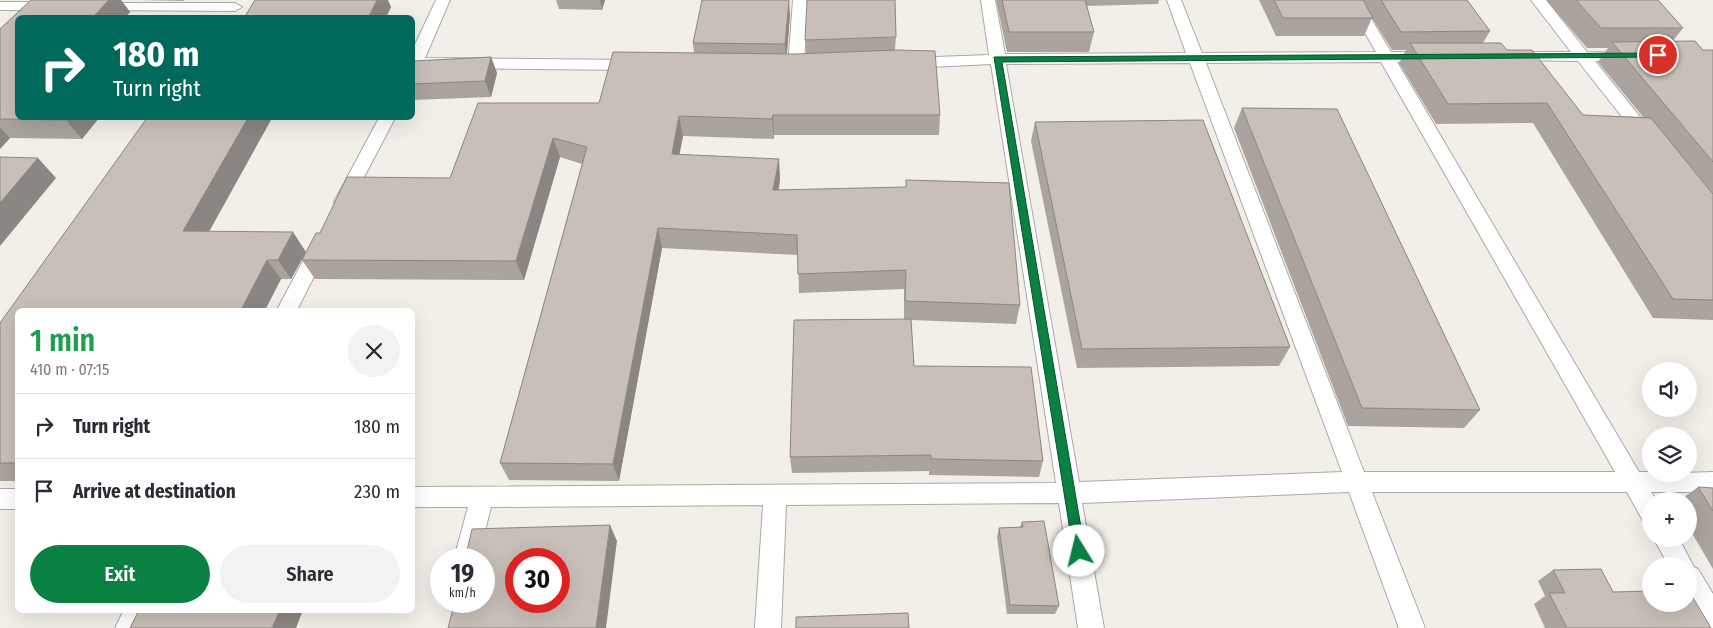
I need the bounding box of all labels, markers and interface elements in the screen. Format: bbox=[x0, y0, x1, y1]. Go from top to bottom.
text: 180 m bbox=[113, 33, 199, 75]
pin bbox=[1637, 34, 1679, 76]
icon: right bbox=[30, 35, 95, 100]
icon: arrive bbox=[1644, 41, 1672, 69]
text: Turn right bbox=[113, 75, 201, 102]
text: 1 min bbox=[30, 323, 95, 359]
button: close bbox=[348, 325, 400, 377]
text: 410 m · 07:15 bbox=[30, 360, 109, 379]
map controls bbox=[1642, 362, 1697, 612]
button: sound bbox=[1642, 362, 1697, 417]
icon: right bbox=[30, 412, 58, 440]
text: Turn right bbox=[73, 415, 150, 438]
text: 180 m bbox=[354, 415, 400, 438]
button: layers bbox=[1642, 427, 1697, 482]
icon: arrive bbox=[30, 477, 58, 505]
text: Arrive at destination bbox=[73, 480, 236, 503]
text: 230 m bbox=[354, 480, 400, 503]
button: + bbox=[1642, 492, 1697, 547]
position arrow bbox=[1052, 524, 1104, 576]
button: Exit bbox=[30, 545, 210, 603]
button: Share bbox=[220, 545, 400, 603]
speed limit sign: 30 bbox=[505, 548, 570, 613]
button: − bbox=[1642, 557, 1697, 612]
text: 19 bbox=[451, 559, 474, 589]
text: km/h bbox=[449, 586, 476, 600]

